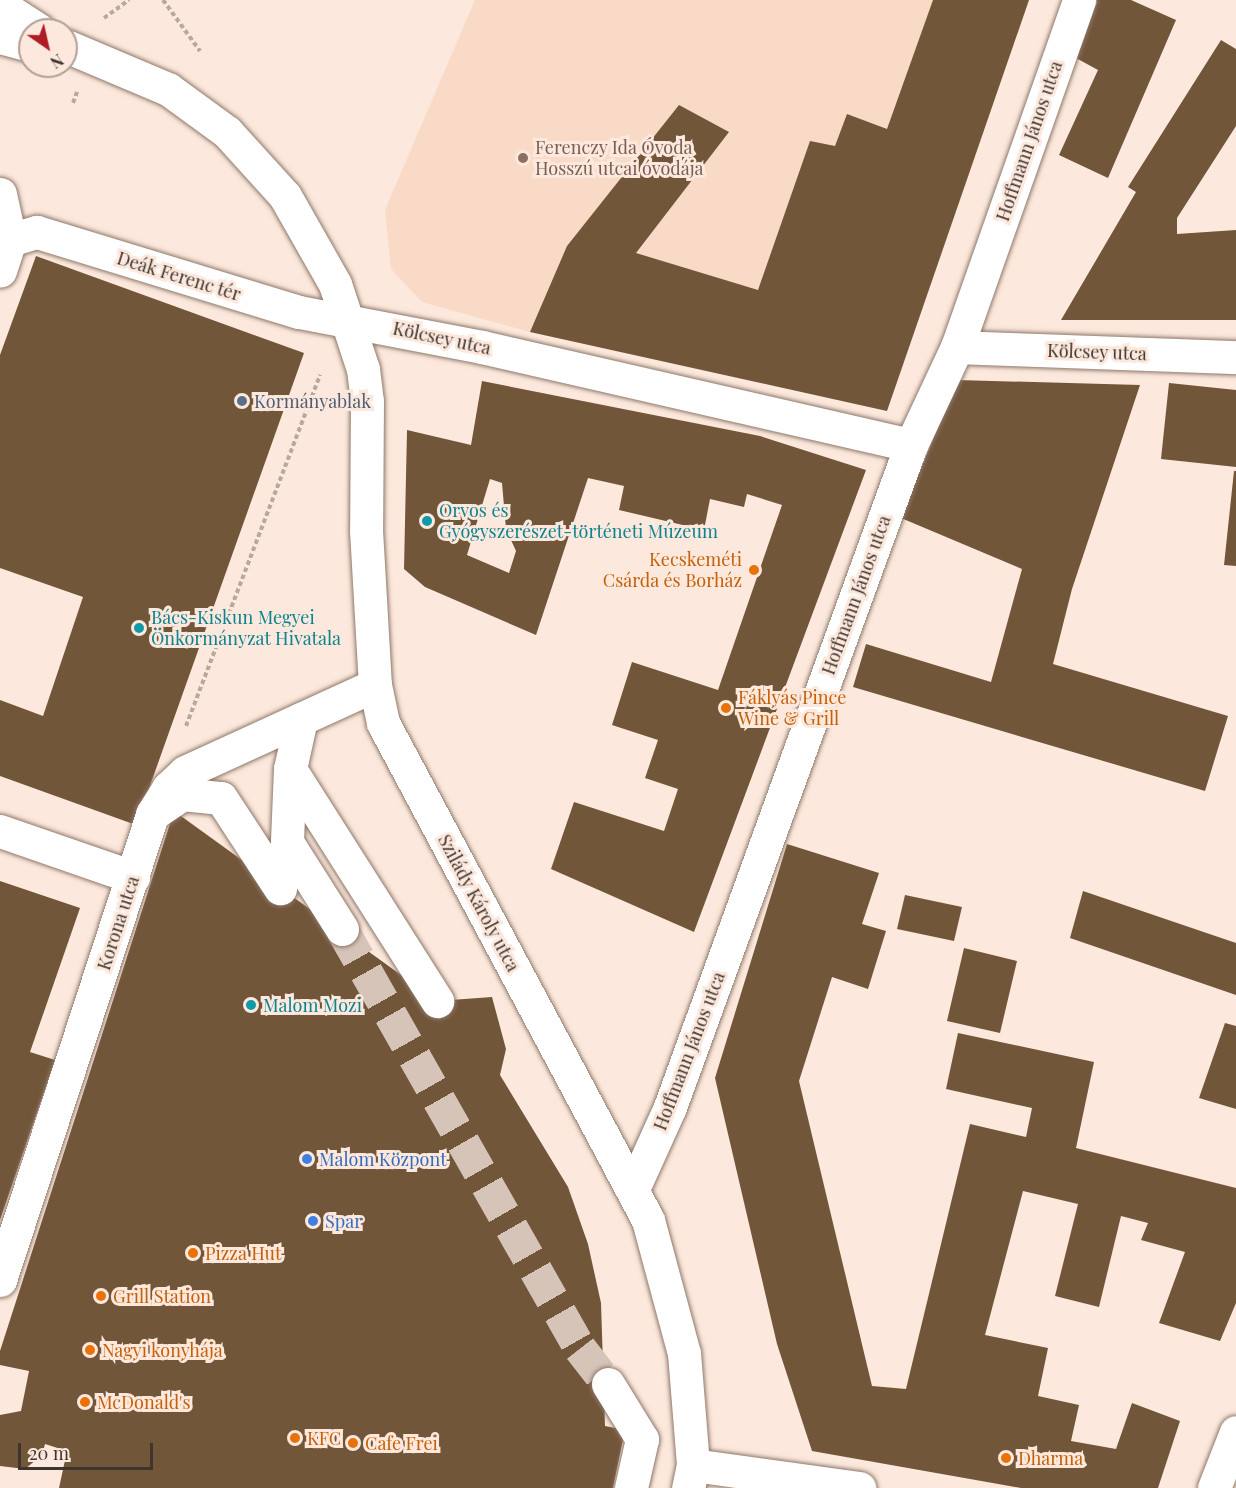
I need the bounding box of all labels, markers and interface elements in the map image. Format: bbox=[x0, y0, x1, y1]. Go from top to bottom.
north arrow bbox=[18, 18, 78, 78]
text: N bbox=[47, 50, 68, 74]
street label: Hoffmann János utca bbox=[991, 58, 1067, 224]
place label: Ferenczy Ida Óvoda Hosszú utcai óvodája bbox=[535, 137, 703, 180]
marker: Ferenczy Ida Óvoda Hosszú utcai óvodája bbox=[516, 151, 530, 165]
street label: Deák Ferenc tér bbox=[114, 247, 244, 305]
street label: Kölcsey utca bbox=[391, 317, 493, 359]
street label: Kölcsey utca bbox=[1047, 339, 1147, 365]
place label: Kormányablak bbox=[254, 390, 371, 412]
marker: Kormányablak bbox=[235, 394, 249, 408]
place label: Orvos és Gyógyszerészet-történeti Múzeum bbox=[439, 500, 718, 542]
street label: Hoffmann János utca bbox=[817, 512, 895, 678]
marker: Orvos és Gyógyszerészet-történeti Múzeum bbox=[420, 514, 434, 528]
place label: Kecskeméti Csárda és Borház bbox=[603, 549, 742, 592]
marker: Kecskeméti Csárda és Borház bbox=[747, 563, 761, 577]
place label: Bács-Kiskun Megyei Önkormányzat Hivatala bbox=[151, 607, 341, 650]
marker: Bács-Kiskun Megyei Önkormányzat Hivatala bbox=[132, 621, 146, 635]
place label: Fáklyás Pince Wine & Grill bbox=[738, 687, 846, 730]
marker: Fáklyás Pince Wine & Grill bbox=[719, 701, 733, 715]
street label: Szilády Károly utca bbox=[434, 830, 524, 976]
street label: Korona utca bbox=[93, 873, 143, 973]
street label: Hoffmann János utca bbox=[649, 969, 729, 1133]
place label: Malom Mozi bbox=[263, 994, 362, 1016]
marker: Malom Mozi bbox=[244, 998, 258, 1012]
place label: Malom Központ bbox=[319, 1148, 447, 1170]
marker: Malom Központ bbox=[300, 1152, 314, 1166]
place label: Spar bbox=[325, 1210, 362, 1232]
marker: Spar bbox=[306, 1214, 320, 1228]
place label: Pizza Hut bbox=[205, 1242, 282, 1264]
marker: Pizza Hut bbox=[186, 1246, 200, 1260]
place label: Grill Station bbox=[113, 1285, 211, 1307]
marker: Grill Station bbox=[94, 1289, 108, 1303]
place label: Nagyi konyhája bbox=[102, 1339, 223, 1361]
marker: Nagyi konyhája bbox=[83, 1343, 97, 1357]
place label: McDonald's bbox=[97, 1391, 191, 1413]
marker: McDonald's bbox=[78, 1395, 92, 1409]
place label: KFC bbox=[307, 1427, 341, 1449]
scale bar bbox=[21, 1431, 156, 1469]
marker: KFC bbox=[288, 1431, 302, 1445]
place label: Cafe Frei bbox=[365, 1432, 438, 1454]
marker: Cafe Frei bbox=[346, 1436, 360, 1450]
text: 20 m bbox=[29, 1441, 69, 1465]
place label: Dharma bbox=[1018, 1447, 1083, 1469]
marker: Dharma bbox=[999, 1451, 1013, 1465]

